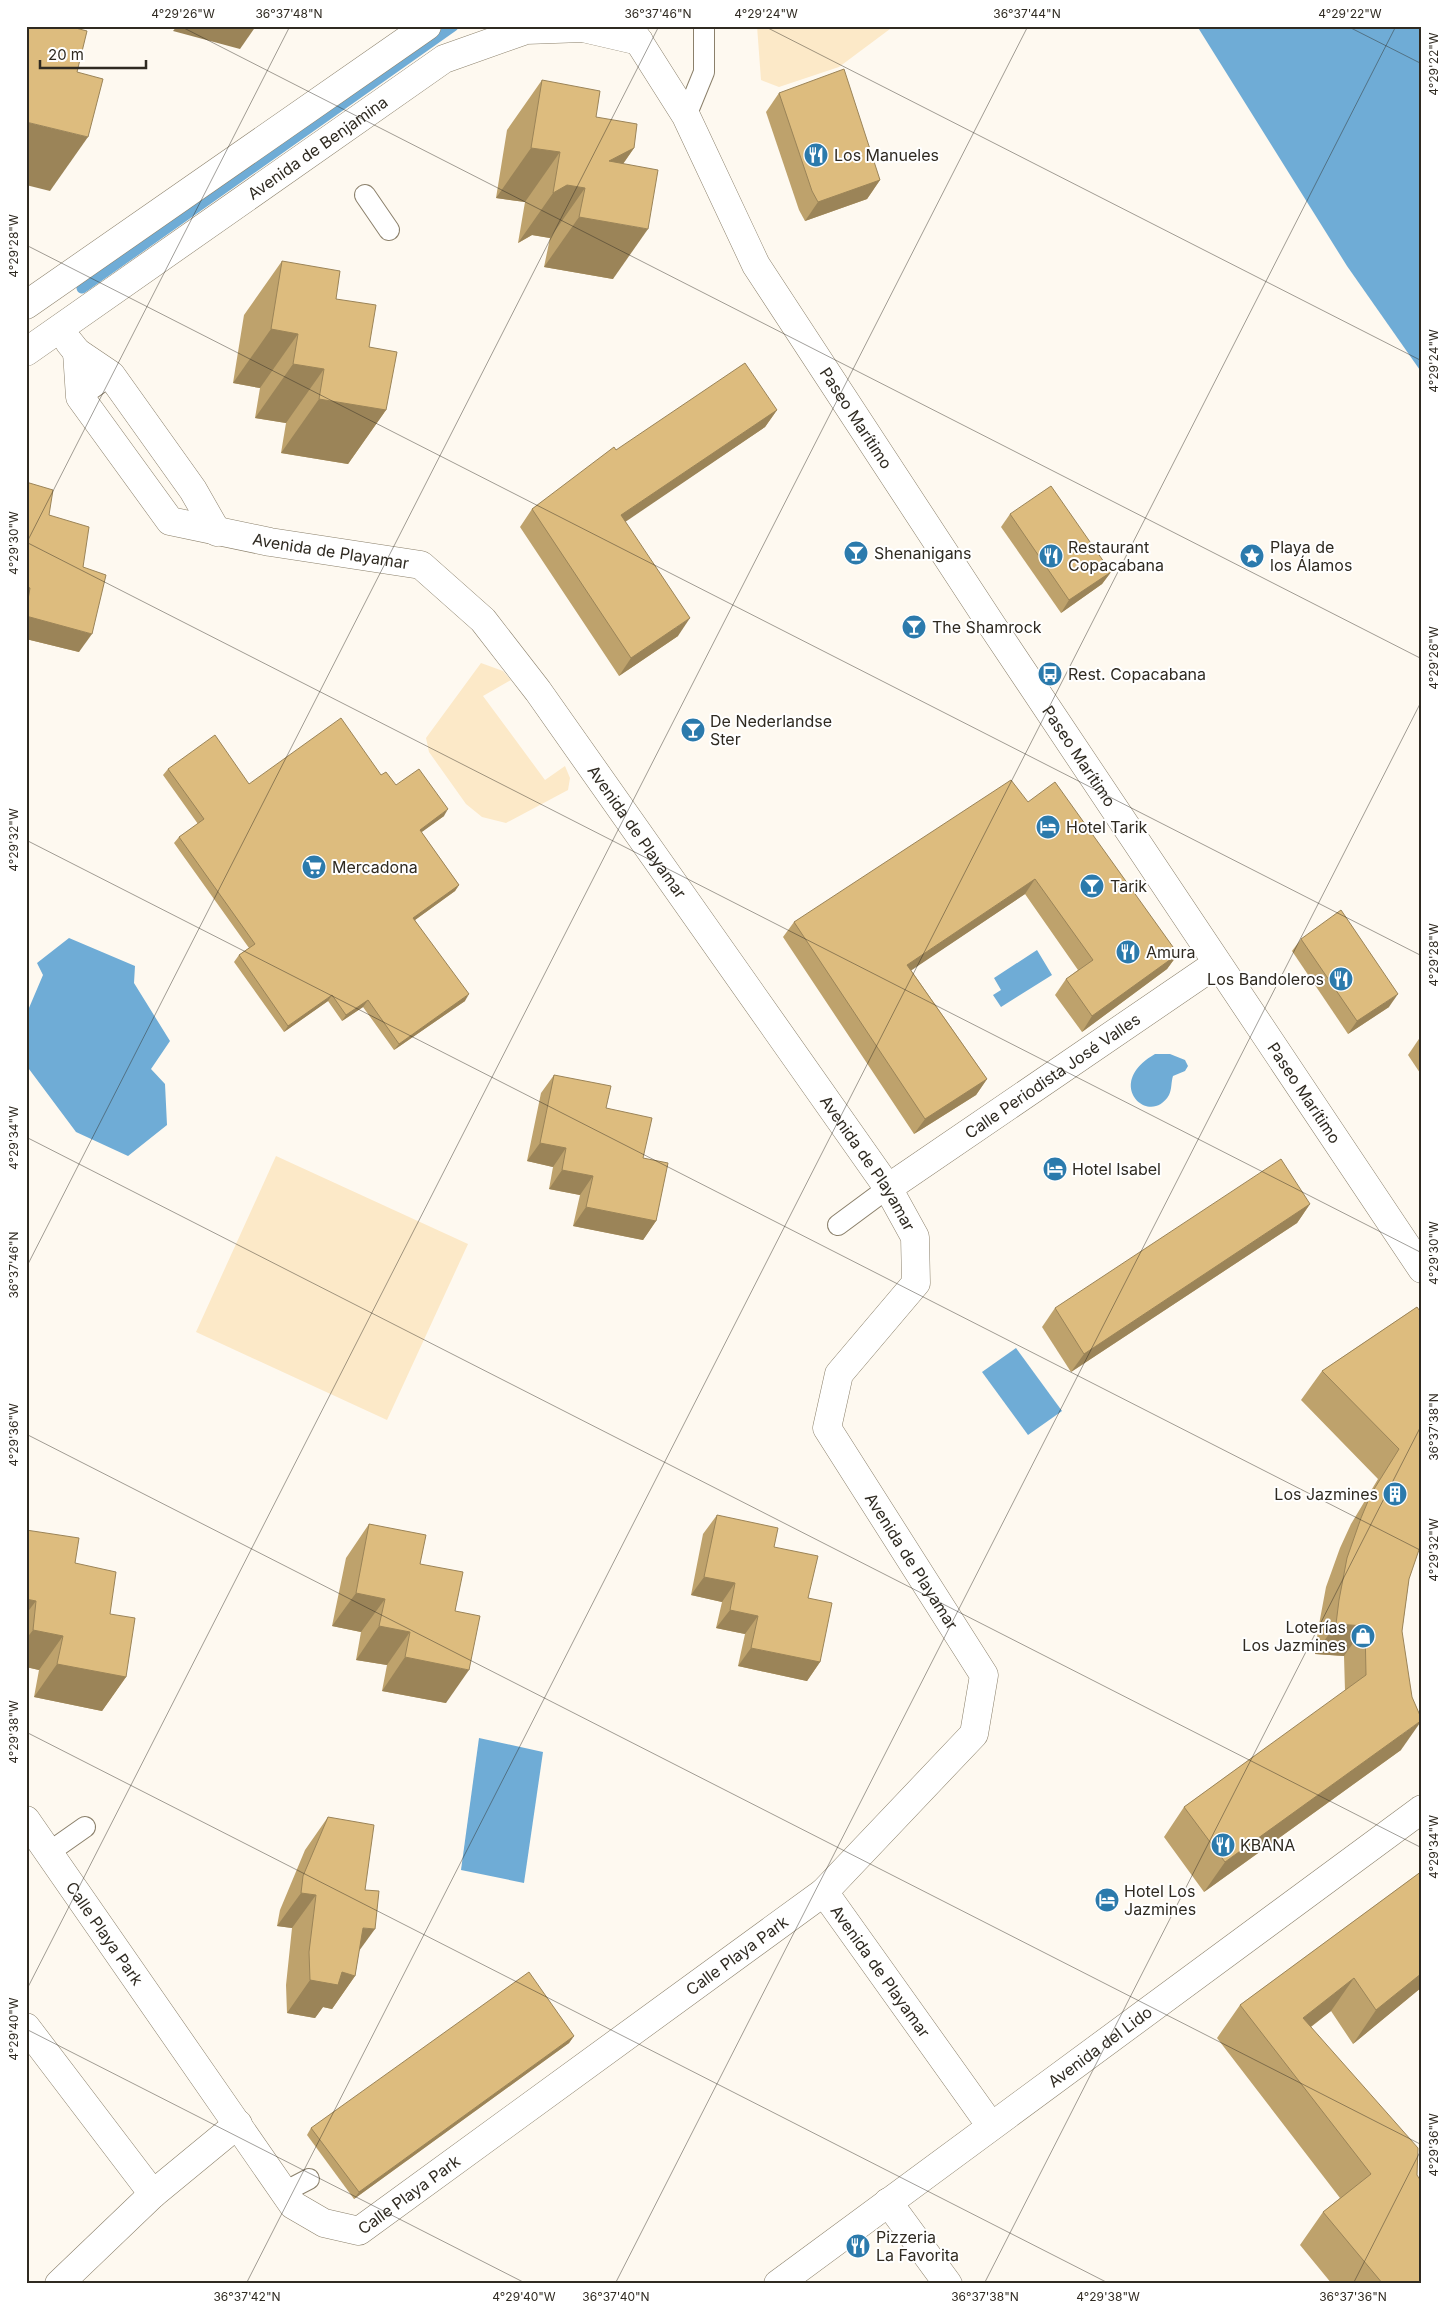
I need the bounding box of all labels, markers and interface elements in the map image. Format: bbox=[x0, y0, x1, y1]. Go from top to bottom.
text: 4°29'26"W bbox=[151, 6, 215, 21]
text: 36°37'48"N bbox=[255, 6, 323, 21]
text: 36°37'46"N bbox=[624, 6, 692, 21]
text: 4°29'24"W bbox=[734, 6, 798, 21]
text: 36°37'44"N bbox=[993, 6, 1061, 21]
text: 4°29'22"W bbox=[1318, 6, 1382, 21]
text: 4°29'22"W bbox=[1426, 32, 1441, 96]
scale bar bbox=[40, 38, 146, 70]
text: 20 m bbox=[48, 45, 84, 64]
street label: Avenida de Benjamina bbox=[244, 92, 391, 204]
restaurant icon: Los Manueles bbox=[803, 142, 829, 168]
place label: Los Manueles bbox=[834, 145, 939, 165]
text: 4°29'28"W bbox=[6, 214, 21, 278]
text: 4°29'24"W bbox=[1426, 329, 1441, 393]
street label: Paseo Marítimo bbox=[816, 363, 897, 473]
text: 4°29'30"W bbox=[6, 511, 21, 575]
street label: Avenida de Playamar bbox=[251, 529, 410, 573]
place label: Restaurant Copacabana bbox=[1068, 537, 1164, 575]
place label: Playa de los Álamos bbox=[1270, 537, 1352, 575]
bar icon: Shenanigans bbox=[843, 540, 869, 566]
place label: Shenanigans bbox=[874, 543, 972, 563]
restaurant icon: Restaurant Copacabana bbox=[1038, 543, 1064, 569]
place icon: Playa de los Álamos bbox=[1239, 543, 1265, 569]
bar icon: The Shamrock bbox=[901, 614, 927, 640]
place label: The Shamrock bbox=[932, 617, 1042, 637]
text: 4°29'26"W bbox=[1426, 626, 1441, 690]
bus stop icon: Rest. Copacabana bbox=[1037, 661, 1063, 687]
place label: Rest. Copacabana bbox=[1068, 664, 1206, 684]
street label: Paseo Marítimo bbox=[1038, 702, 1120, 810]
place label: De Nederlandse Ster bbox=[710, 711, 832, 749]
bar icon: De Nederlandse Ster bbox=[680, 717, 706, 743]
street label: Avenida de Playamar bbox=[583, 761, 691, 902]
text: 4°29'32"W bbox=[6, 808, 21, 872]
hotel icon: Hotel Tarik bbox=[1035, 814, 1061, 840]
place label: Hotel Tarik bbox=[1066, 817, 1148, 837]
supermarket icon: Mercadona bbox=[301, 854, 327, 880]
place label: Mercadona bbox=[332, 857, 418, 877]
bar icon: Tarik bbox=[1079, 873, 1105, 899]
place label: Tarik bbox=[1110, 876, 1147, 896]
text: 4°29'28"W bbox=[1426, 923, 1441, 987]
restaurant icon: Amura bbox=[1115, 939, 1141, 965]
place label: Amura bbox=[1146, 942, 1196, 962]
restaurant icon: Los Bandoleros bbox=[1328, 966, 1354, 992]
place label: Los Bandoleros bbox=[1207, 969, 1324, 989]
street label: Calle Periodista José Valles bbox=[961, 1009, 1144, 1143]
street label: Paseo Marítimo bbox=[1263, 1038, 1345, 1147]
street label: Avenida de Playamar bbox=[816, 1092, 920, 1234]
text: 4°29'34"W bbox=[6, 1106, 21, 1170]
hotel icon: Hotel Isabel bbox=[1042, 1156, 1068, 1182]
place label: Hotel Isabel bbox=[1072, 1159, 1161, 1179]
text: 4°29'30"W bbox=[1426, 1221, 1441, 1285]
text: 36°37'46"N bbox=[6, 1231, 21, 1299]
text: 36°37'38"N bbox=[1426, 1393, 1441, 1461]
text: 4°29'36"W bbox=[6, 1403, 21, 1467]
building icon: Los Jazmines bbox=[1382, 1481, 1408, 1507]
place label: Los Jazmines bbox=[1274, 1484, 1378, 1504]
street label: Avenida de Playamar bbox=[861, 1489, 962, 1633]
text: 4°29'32"W bbox=[1426, 1518, 1441, 1582]
place label: Loterías Los Jazmines bbox=[1242, 1617, 1346, 1655]
shop icon: Loterías Los Jazmines bbox=[1350, 1623, 1376, 1649]
text: 4°29'38"W bbox=[6, 1700, 21, 1764]
text: 4°29'34"W bbox=[1426, 1815, 1441, 1879]
restaurant icon: KBANA bbox=[1210, 1832, 1236, 1858]
place label: KBANA bbox=[1240, 1835, 1295, 1855]
street label: Calle Playa Park bbox=[62, 1878, 148, 1989]
place label: Hotel Los Jazmines bbox=[1124, 1881, 1196, 1919]
hotel icon: Hotel Los Jazmines bbox=[1094, 1887, 1120, 1913]
street label: Avenida de Playamar bbox=[827, 1901, 935, 2041]
street label: Calle Playa Park bbox=[682, 1911, 792, 1999]
text: 4°29'40"W bbox=[6, 1997, 21, 2061]
street label: Avenida del Lido bbox=[1044, 2002, 1156, 2092]
text: 4°29'36"W bbox=[1426, 2113, 1441, 2177]
street label: Calle Playa Park bbox=[354, 2151, 464, 2239]
place label: Pizzeria La Favorita bbox=[876, 2227, 959, 2265]
restaurant icon: Pizzeria La Favorita bbox=[845, 2233, 871, 2259]
text: 36°37'42"N bbox=[213, 2289, 281, 2304]
text: 4°29'40"W bbox=[492, 2289, 556, 2304]
text: 36°37'40"N bbox=[582, 2289, 650, 2304]
text: 36°37'38"N bbox=[951, 2289, 1019, 2304]
text: 4°29'38"W bbox=[1076, 2289, 1140, 2304]
text: 36°37'36"N bbox=[1319, 2289, 1387, 2304]

